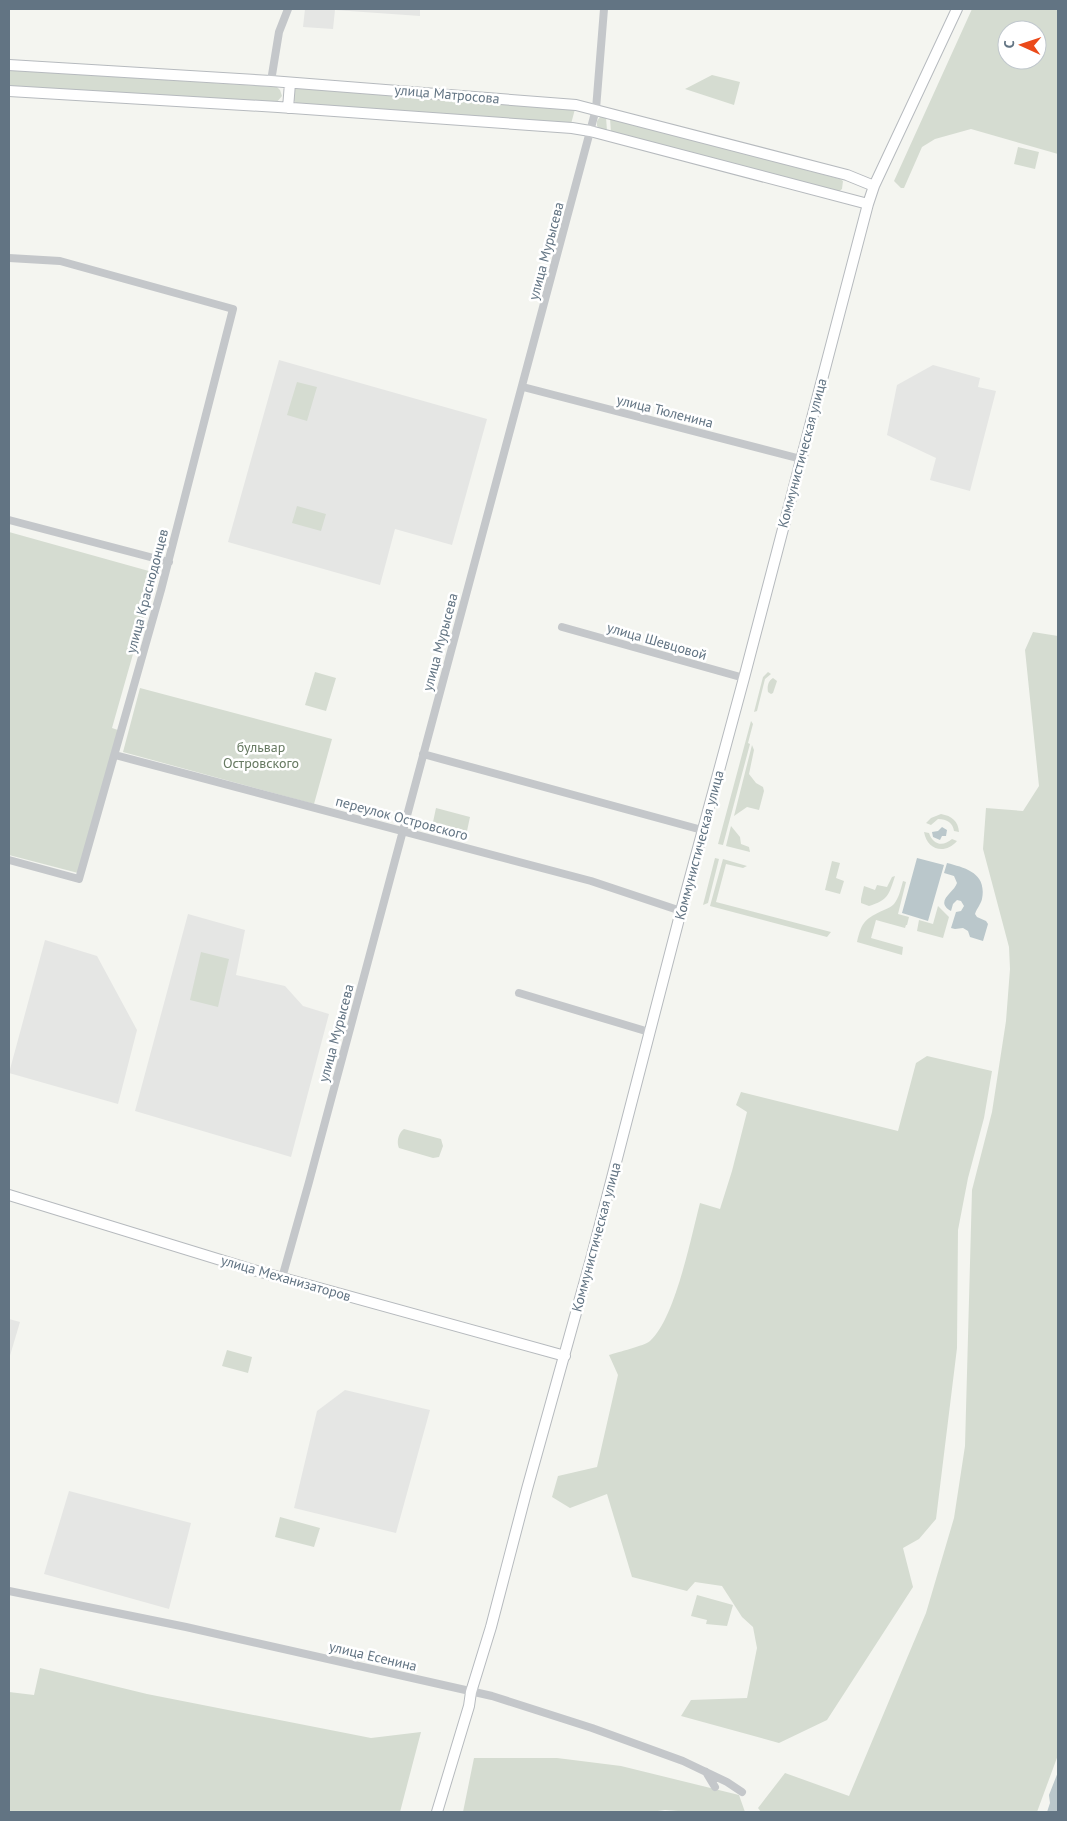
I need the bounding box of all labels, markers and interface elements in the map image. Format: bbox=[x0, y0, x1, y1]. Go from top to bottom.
north arrow bbox=[997, 20, 1047, 70]
text: С bbox=[1000, 40, 1018, 49]
street label: улица Матросова bbox=[394, 80, 500, 108]
street label: улица Мурысева bbox=[524, 200, 568, 302]
street label: Коммунистическая улица bbox=[773, 376, 831, 530]
street label: улица Тюленина bbox=[615, 390, 715, 432]
street label: улица Краснодонцев bbox=[122, 527, 172, 655]
street label: улица Мурысева bbox=[418, 591, 462, 693]
street label: улица Шевцовой bbox=[605, 618, 709, 664]
park label: бульвар Островского bbox=[223, 738, 299, 772]
street label: Коммунистическая улица bbox=[670, 768, 728, 922]
street label: переулок Островского bbox=[334, 792, 470, 844]
street label: улица Мурысева bbox=[314, 982, 358, 1084]
street label: Коммунистическая улица bbox=[567, 1160, 625, 1314]
street label: улица Механизаторов bbox=[219, 1251, 353, 1305]
street label: улица Есенина bbox=[327, 1637, 419, 1675]

